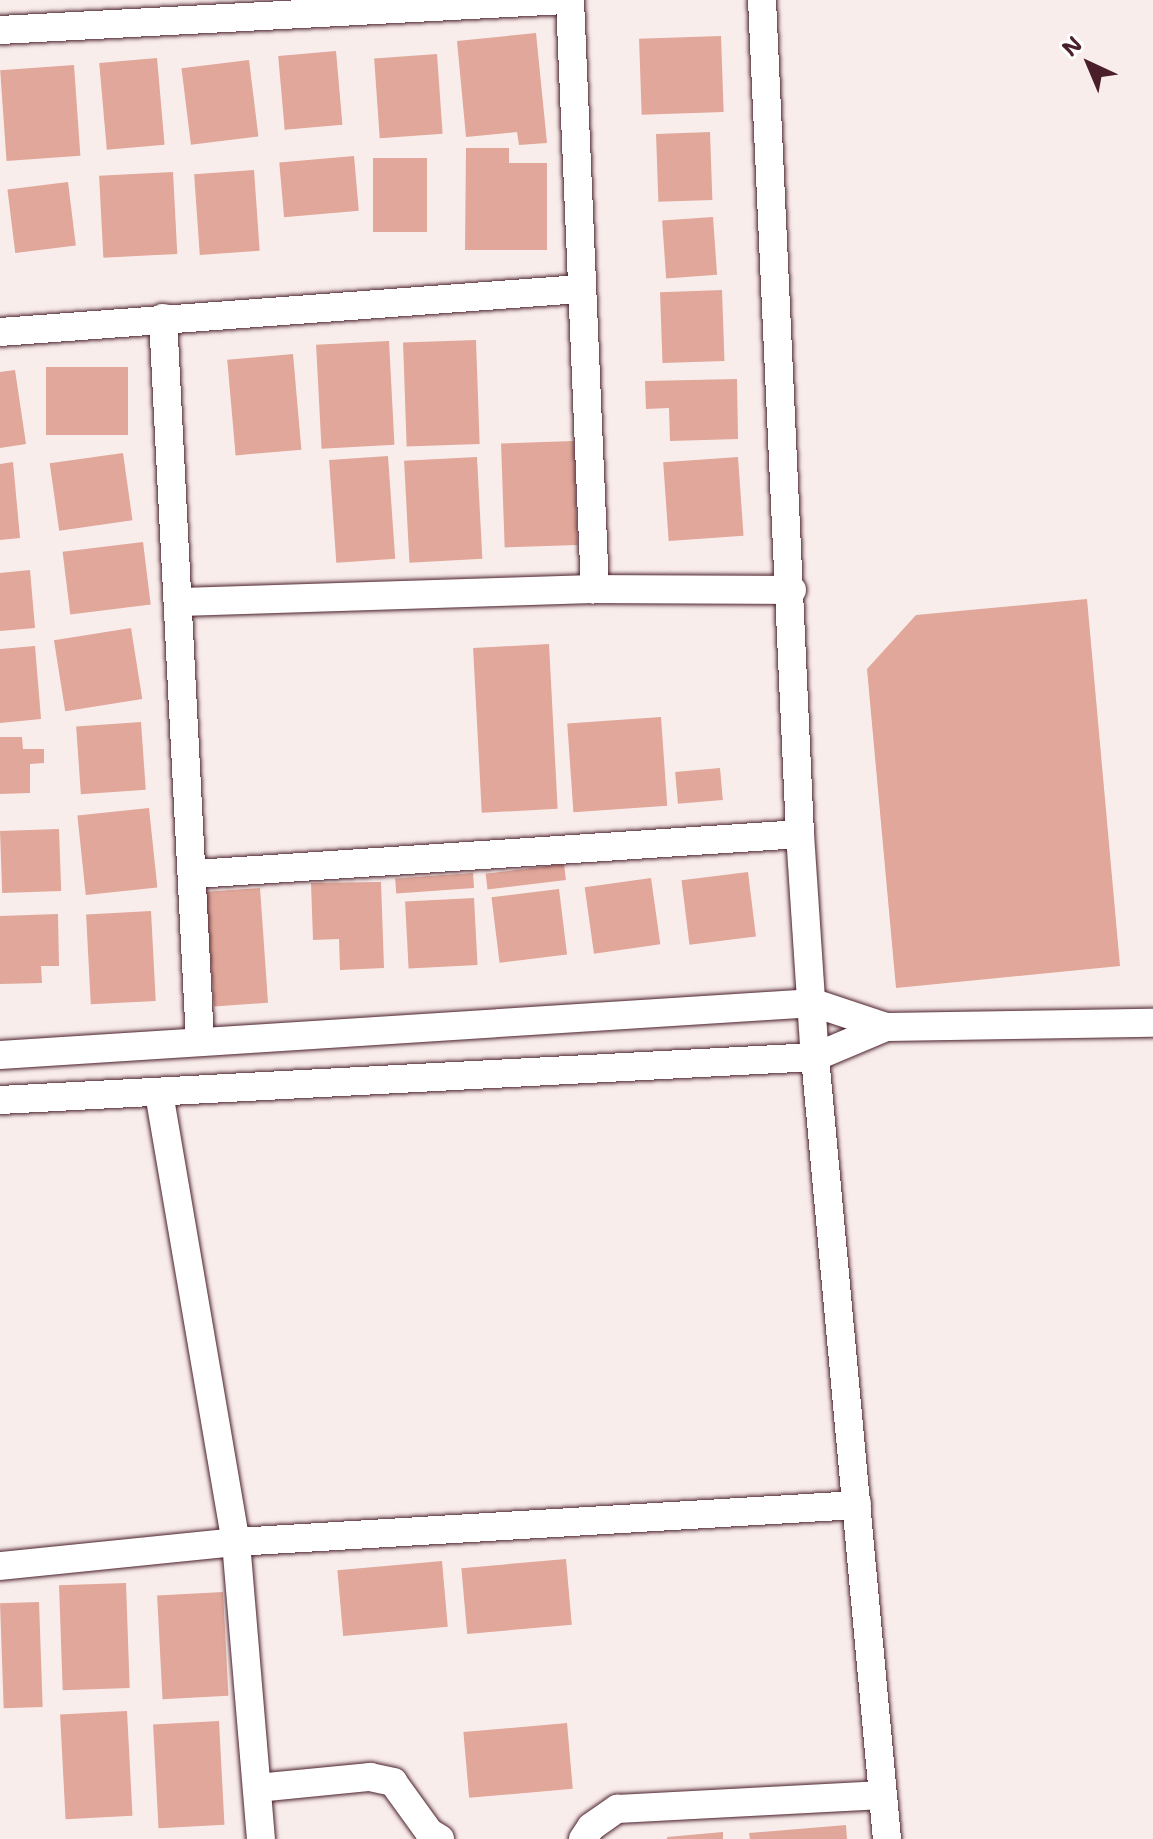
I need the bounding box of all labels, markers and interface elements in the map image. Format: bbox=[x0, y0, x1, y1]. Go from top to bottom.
north arrow bbox=[1049, 24, 1129, 104]
text: N bbox=[1056, 30, 1088, 63]

